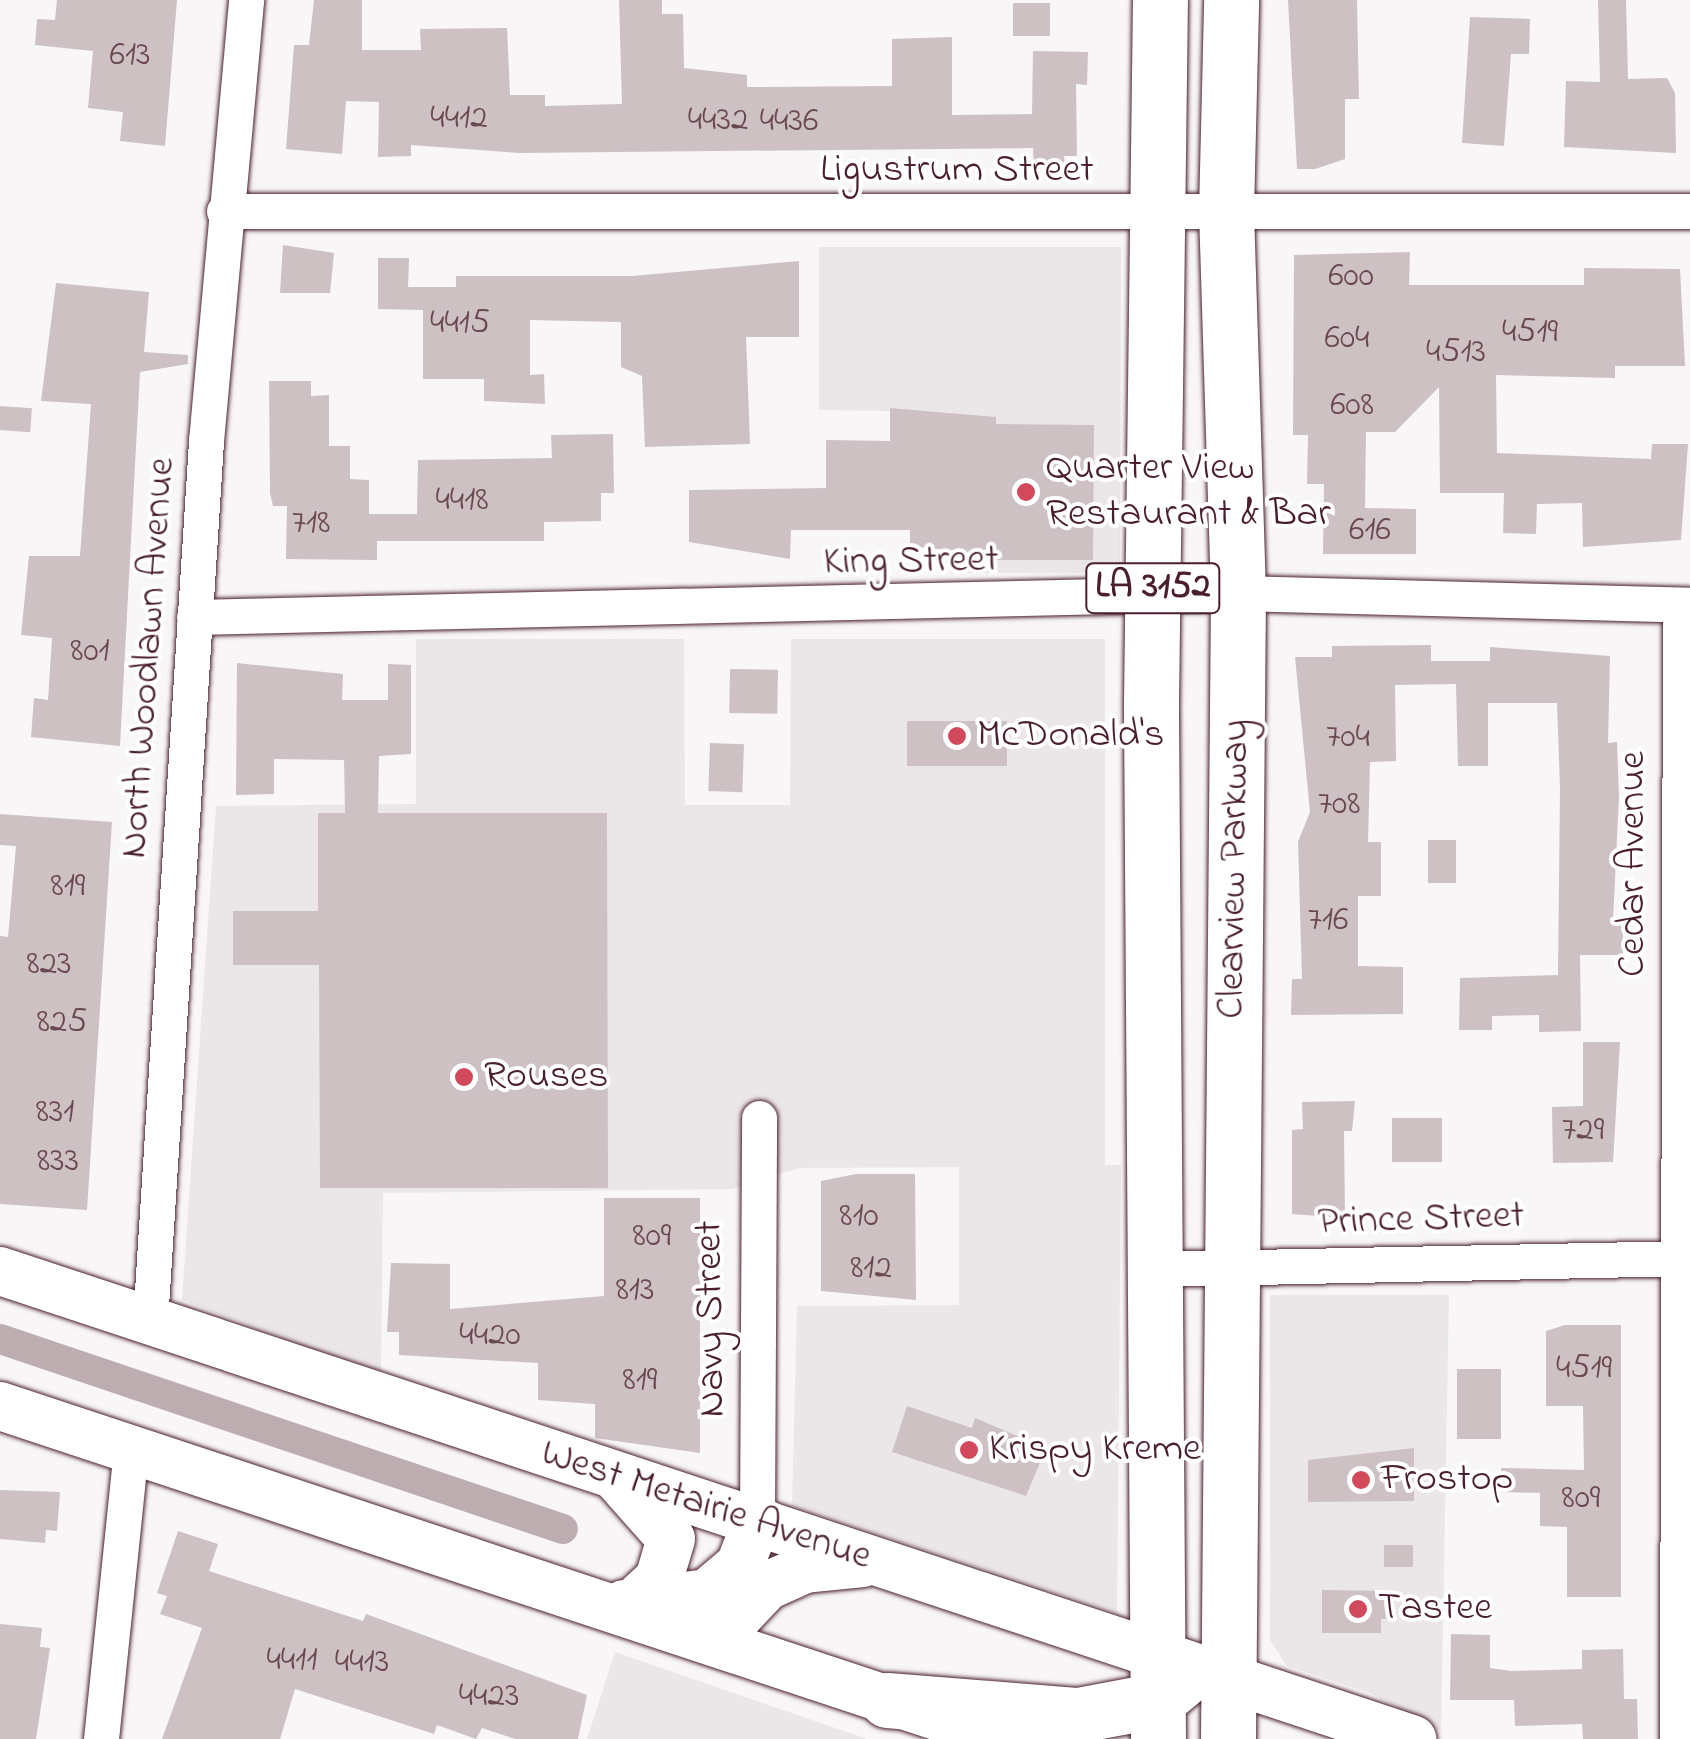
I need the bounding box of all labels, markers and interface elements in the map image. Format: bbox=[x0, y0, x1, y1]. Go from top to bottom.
house number: 613 bbox=[110, 35, 150, 77]
house number: 4412 bbox=[430, 98, 488, 140]
house number: 4432 bbox=[688, 100, 748, 142]
house number: 4436 bbox=[760, 101, 818, 143]
street label: Ligustrum Street bbox=[820, 147, 1094, 195]
house number: 600 bbox=[1328, 256, 1374, 298]
house number: 4415 bbox=[430, 303, 490, 345]
house number: 4519 bbox=[1502, 312, 1558, 354]
house number: 604 bbox=[1325, 318, 1369, 360]
house number: 4513 bbox=[1426, 332, 1486, 374]
house number: 608 bbox=[1330, 385, 1374, 427]
place label: Quarter View Restaurant & Bar bbox=[1046, 445, 1331, 539]
street label: North Woodlawn Avenue bbox=[111, 456, 187, 860]
house number: 4418 bbox=[435, 480, 489, 522]
marker: Quarter View Restaurant & Bar bbox=[1015, 481, 1037, 503]
house number: 718 bbox=[292, 503, 330, 545]
house number: 616 bbox=[1349, 510, 1391, 552]
street label: King Street bbox=[823, 536, 999, 588]
road number: LA 3152 bbox=[1083, 555, 1223, 621]
house number: 801 bbox=[70, 631, 110, 673]
place label: McDonald's bbox=[977, 712, 1164, 760]
house number: 704 bbox=[1326, 717, 1370, 759]
street label: Clearview Parkway bbox=[1208, 719, 1262, 1019]
marker: McDonald's bbox=[946, 725, 968, 747]
street label: Cedar Avenue bbox=[1610, 751, 1658, 977]
house number: 708 bbox=[1318, 784, 1360, 826]
house number: 819 bbox=[51, 866, 85, 908]
house number: 716 bbox=[1308, 900, 1348, 942]
house number: 823 bbox=[27, 944, 71, 986]
house number: 825 bbox=[37, 1002, 87, 1044]
place label: Rouses bbox=[484, 1053, 608, 1101]
marker: Rouses bbox=[453, 1066, 475, 1088]
house number: 831 bbox=[36, 1092, 74, 1134]
house number: 729 bbox=[1562, 1110, 1604, 1152]
house number: 833 bbox=[37, 1141, 79, 1183]
street label: Prince Street bbox=[1317, 1192, 1525, 1248]
house number: 810 bbox=[839, 1196, 879, 1238]
house number: 809 bbox=[633, 1216, 671, 1258]
street label: Navy Street bbox=[686, 1220, 738, 1418]
house number: 812 bbox=[850, 1248, 892, 1290]
house number: 813 bbox=[616, 1270, 654, 1312]
house number: 4420 bbox=[459, 1315, 521, 1357]
house number: 4519 bbox=[1556, 1348, 1612, 1390]
house number: 819 bbox=[623, 1360, 657, 1402]
place label: Krispy Kreme bbox=[989, 1426, 1201, 1474]
street label: West Metairie Avenue bbox=[535, 1430, 877, 1582]
marker: Krispy Kreme bbox=[958, 1439, 980, 1461]
place label: Frostop bbox=[1381, 1456, 1513, 1504]
marker: Frostop bbox=[1350, 1469, 1372, 1491]
house number: 809 bbox=[1562, 1478, 1600, 1520]
place label: Tastee bbox=[1378, 1585, 1492, 1633]
marker: Tastee bbox=[1347, 1598, 1369, 1620]
house number: 4411 bbox=[266, 1640, 318, 1682]
house number: 4413 bbox=[335, 1642, 389, 1684]
house number: 4423 bbox=[459, 1676, 519, 1718]

